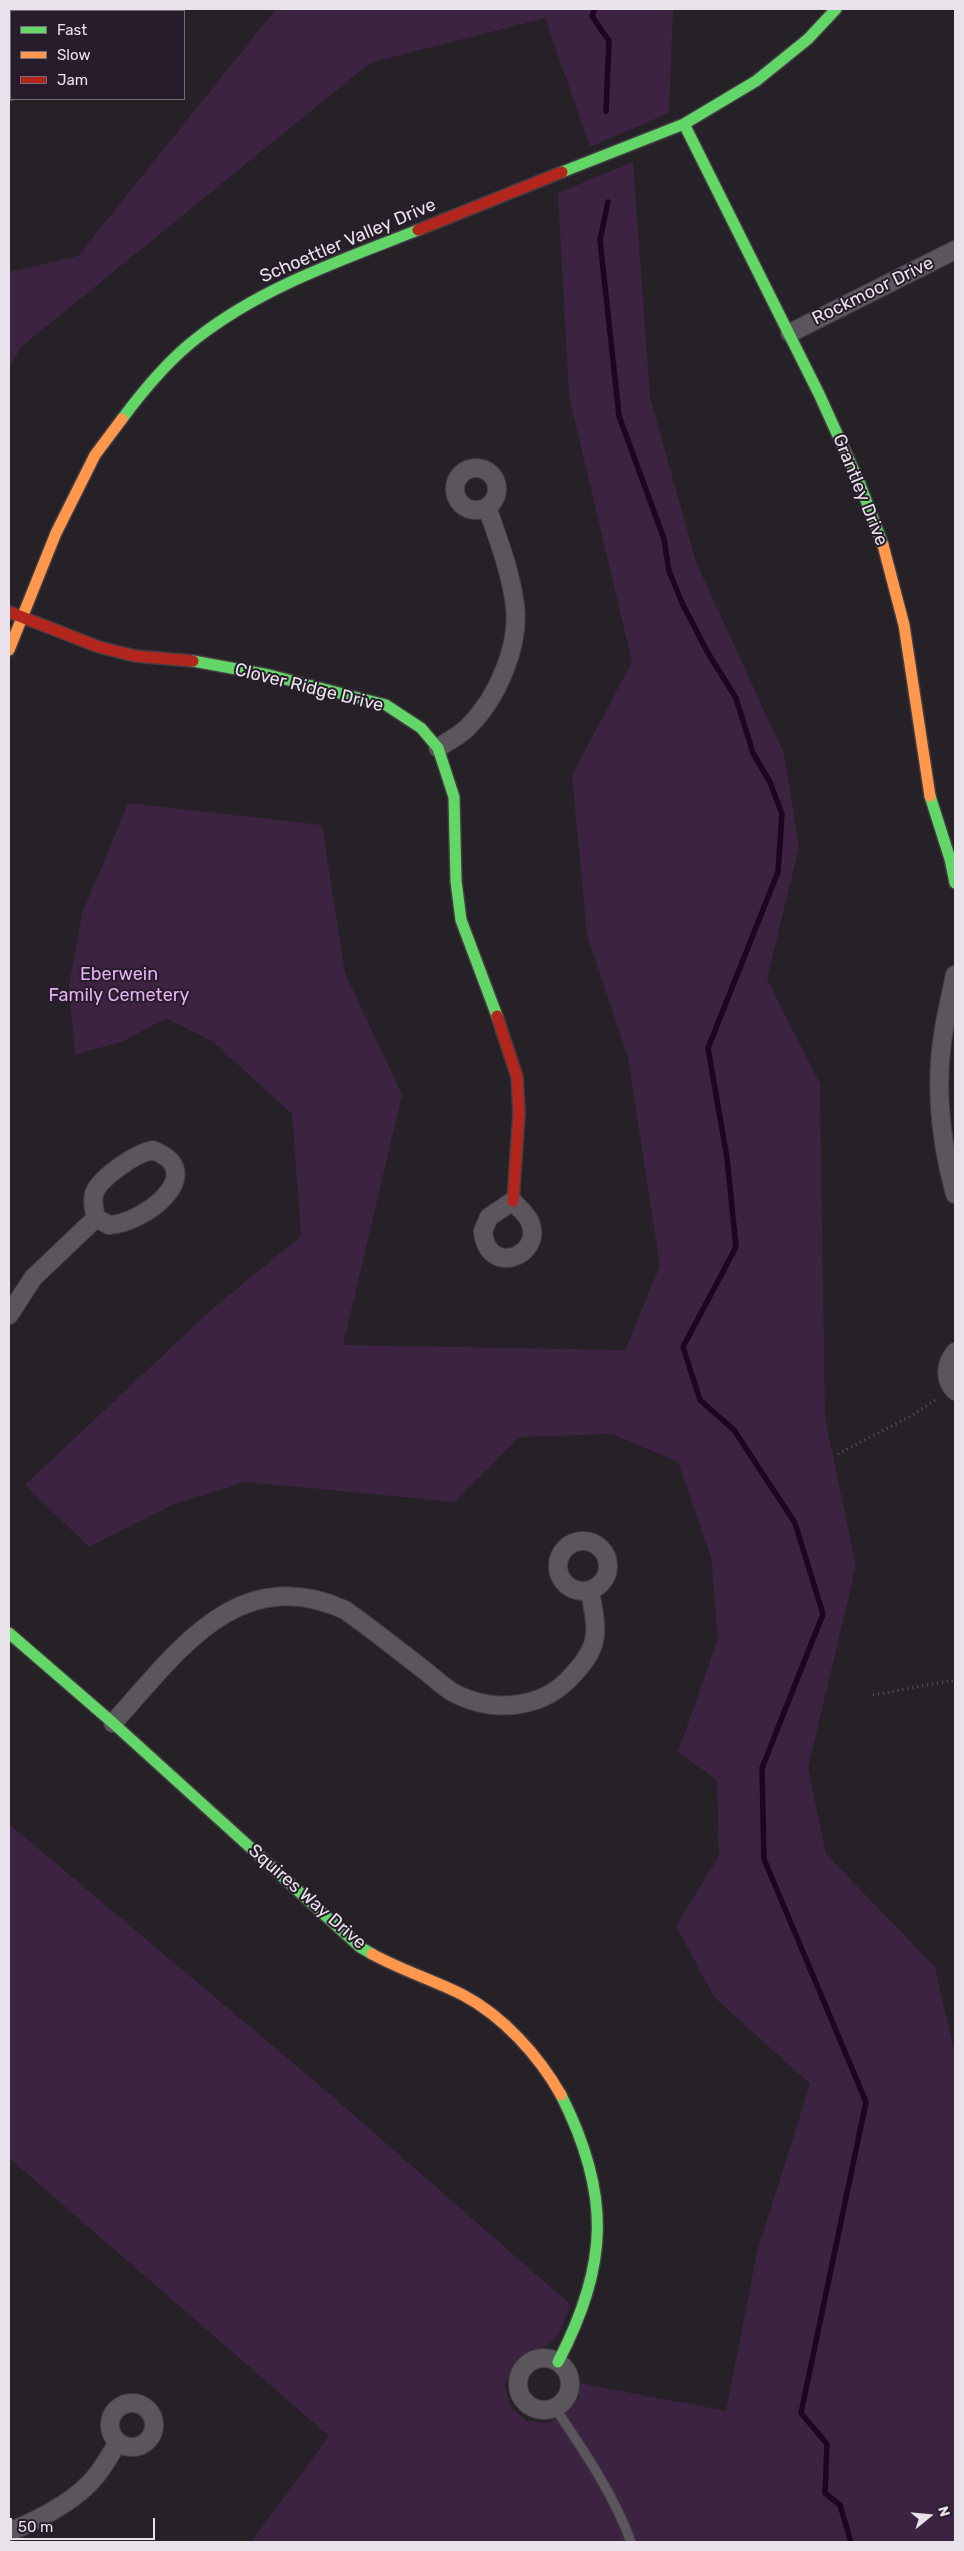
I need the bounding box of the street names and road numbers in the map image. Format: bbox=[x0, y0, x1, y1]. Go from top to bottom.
street label: Schoettler Valley Drive bbox=[257, 194, 439, 288]
street label: Rockmoor Drive bbox=[809, 252, 937, 330]
street label: Grantley Drive bbox=[828, 431, 892, 549]
street label: Clover Ridge Drive bbox=[232, 659, 386, 717]
street label: Squires Way Drive bbox=[244, 1840, 370, 1954]

